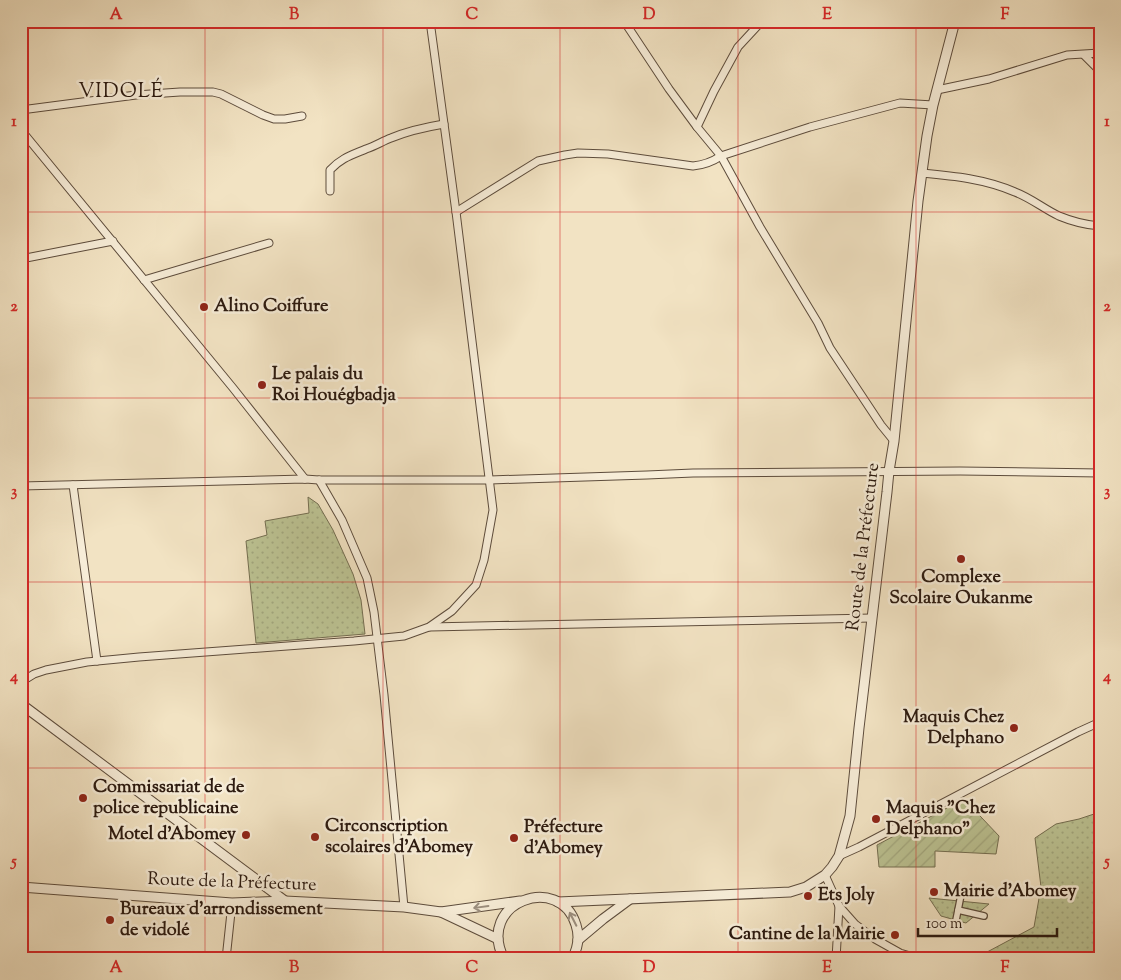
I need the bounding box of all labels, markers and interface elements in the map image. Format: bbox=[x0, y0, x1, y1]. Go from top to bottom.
text: A bbox=[110, 4, 123, 27]
text: B bbox=[289, 4, 299, 27]
text: C bbox=[466, 4, 479, 27]
text: D bbox=[643, 4, 656, 27]
text: E bbox=[822, 4, 832, 27]
text: F bbox=[1001, 4, 1010, 27]
district label: VIDOLÉ bbox=[78, 77, 164, 107]
text: 1 bbox=[11, 111, 17, 134]
text: 1 bbox=[1104, 111, 1110, 134]
place label: Alino Coiffure bbox=[214, 294, 329, 320]
text: 2 bbox=[10, 296, 18, 319]
text: 2 bbox=[1103, 296, 1111, 319]
marker: Alino Coiffure bbox=[198, 301, 210, 313]
place label: Le palais du Roi Houégbadja bbox=[272, 362, 397, 409]
marker: Le palais du Roi Houégbadja bbox=[256, 379, 268, 391]
street label: Route de la Préfecture bbox=[841, 461, 887, 633]
text: 3 bbox=[11, 481, 18, 504]
text: 3 bbox=[1104, 481, 1111, 504]
marker: Complexe Scolaire Oukanme bbox=[955, 553, 967, 565]
place label: Complexe Scolaire Oukanme bbox=[889, 565, 1033, 612]
text: 4 bbox=[9, 666, 18, 689]
text: 4 bbox=[1102, 666, 1111, 689]
place label: Maquis Chez Delphano bbox=[903, 705, 1004, 752]
marker: Maquis Chez Delphano bbox=[1008, 722, 1020, 734]
place label: Commissariat de de police republicaine bbox=[93, 775, 245, 822]
marker: Commissariat de de police republicaine bbox=[77, 792, 89, 804]
place label: Maquis "Chez Delphano" bbox=[886, 796, 995, 843]
marker: Maquis "Chez Delphano" bbox=[870, 813, 882, 825]
place label: Circonscription scolaires d'Abomey bbox=[325, 814, 473, 861]
place label: Préfecture d’Abomey bbox=[524, 815, 604, 862]
place label: Motel d'Abomey bbox=[108, 822, 236, 848]
marker: Motel d'Abomey bbox=[240, 829, 252, 841]
marker: Circonscription scolaires d'Abomey bbox=[309, 831, 321, 843]
marker: Préfecture d’Abomey bbox=[508, 832, 520, 844]
text: 5 bbox=[9, 851, 17, 874]
text: 5 bbox=[1102, 851, 1110, 874]
street label: Route de la Préfecture bbox=[147, 867, 317, 899]
place label: Mairie d'Abomey bbox=[944, 879, 1077, 905]
place label: Ets Joly bbox=[818, 883, 875, 909]
marker: Mairie d'Abomey bbox=[928, 886, 940, 898]
marker: Ets Joly bbox=[802, 890, 814, 902]
place label: Bureaux d'arrondissement de vidolé bbox=[120, 897, 323, 944]
one-way arrow bbox=[473, 902, 489, 912]
scale bar bbox=[918, 905, 1057, 937]
one-way arrow bbox=[568, 912, 577, 927]
marker: Bureaux d'arrondissement de vidolé bbox=[104, 914, 116, 926]
text: 100 m bbox=[926, 914, 963, 935]
place label: Cantine de la Mairie bbox=[729, 922, 886, 948]
marker: Cantine de la Mairie bbox=[889, 929, 901, 941]
text: A bbox=[110, 957, 123, 980]
text: B bbox=[289, 957, 299, 980]
text: C bbox=[466, 957, 479, 980]
text: D bbox=[643, 957, 656, 980]
text: E bbox=[822, 957, 832, 980]
text: F bbox=[1001, 957, 1010, 980]

